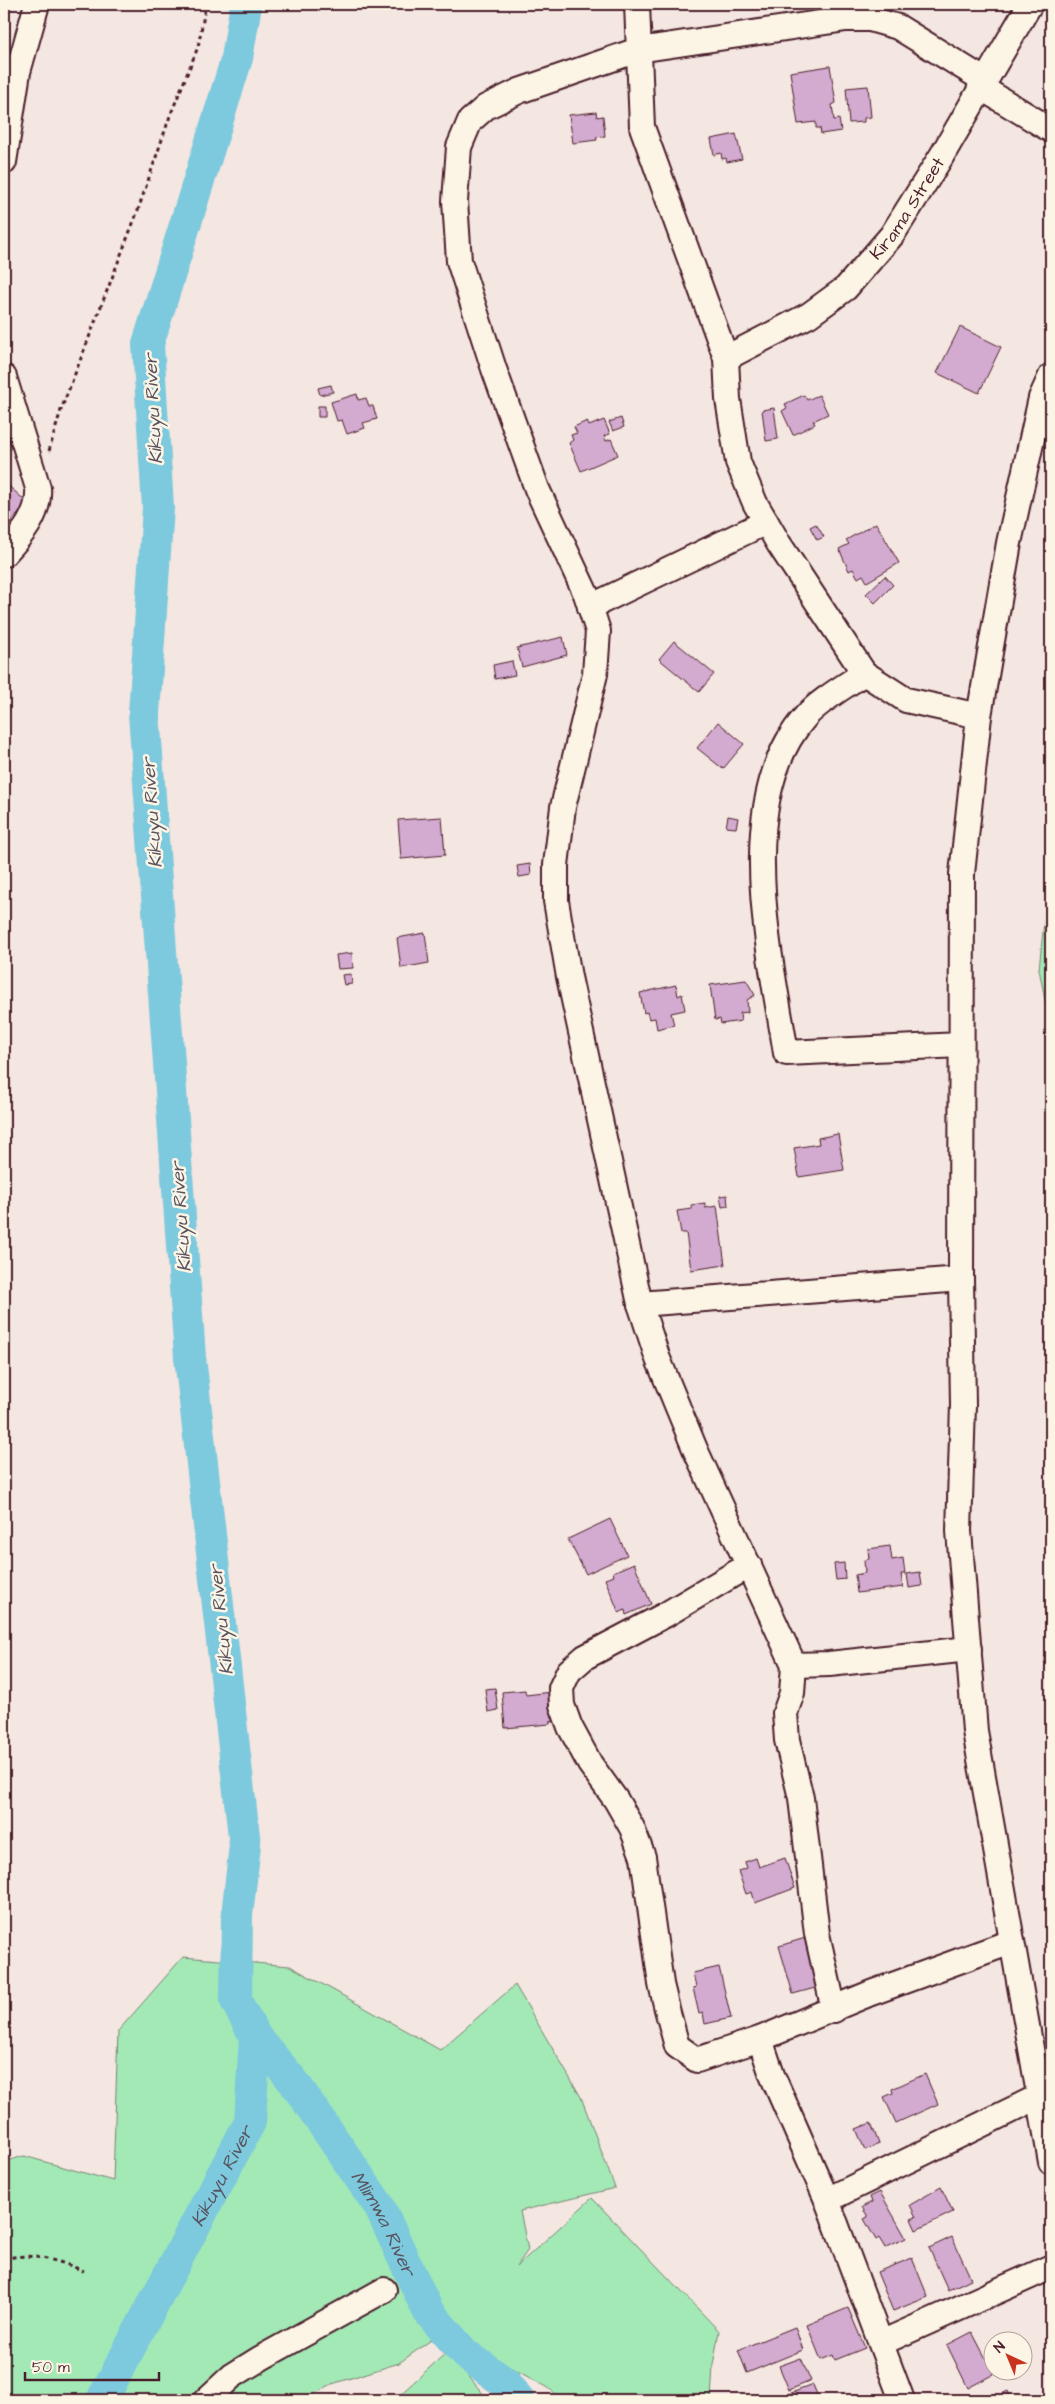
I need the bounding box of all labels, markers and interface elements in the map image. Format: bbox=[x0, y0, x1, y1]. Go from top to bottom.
street label: Kirama Street bbox=[864, 152, 951, 265]
water label: Kikuyu River bbox=[137, 351, 170, 465]
water label: Kikuyu River bbox=[135, 754, 170, 869]
water label: Kikuyu River bbox=[164, 1158, 199, 1273]
water label: Kikuyu River bbox=[202, 1561, 241, 1676]
water label: Kikuyu River bbox=[185, 2119, 262, 2232]
water label: Mlimwa River bbox=[344, 2166, 423, 2283]
north arrow bbox=[982, 2332, 1032, 2382]
text: N bbox=[990, 2337, 1010, 2358]
scale bar bbox=[25, 2349, 159, 2381]
text: 50 m bbox=[32, 2357, 70, 2378]

